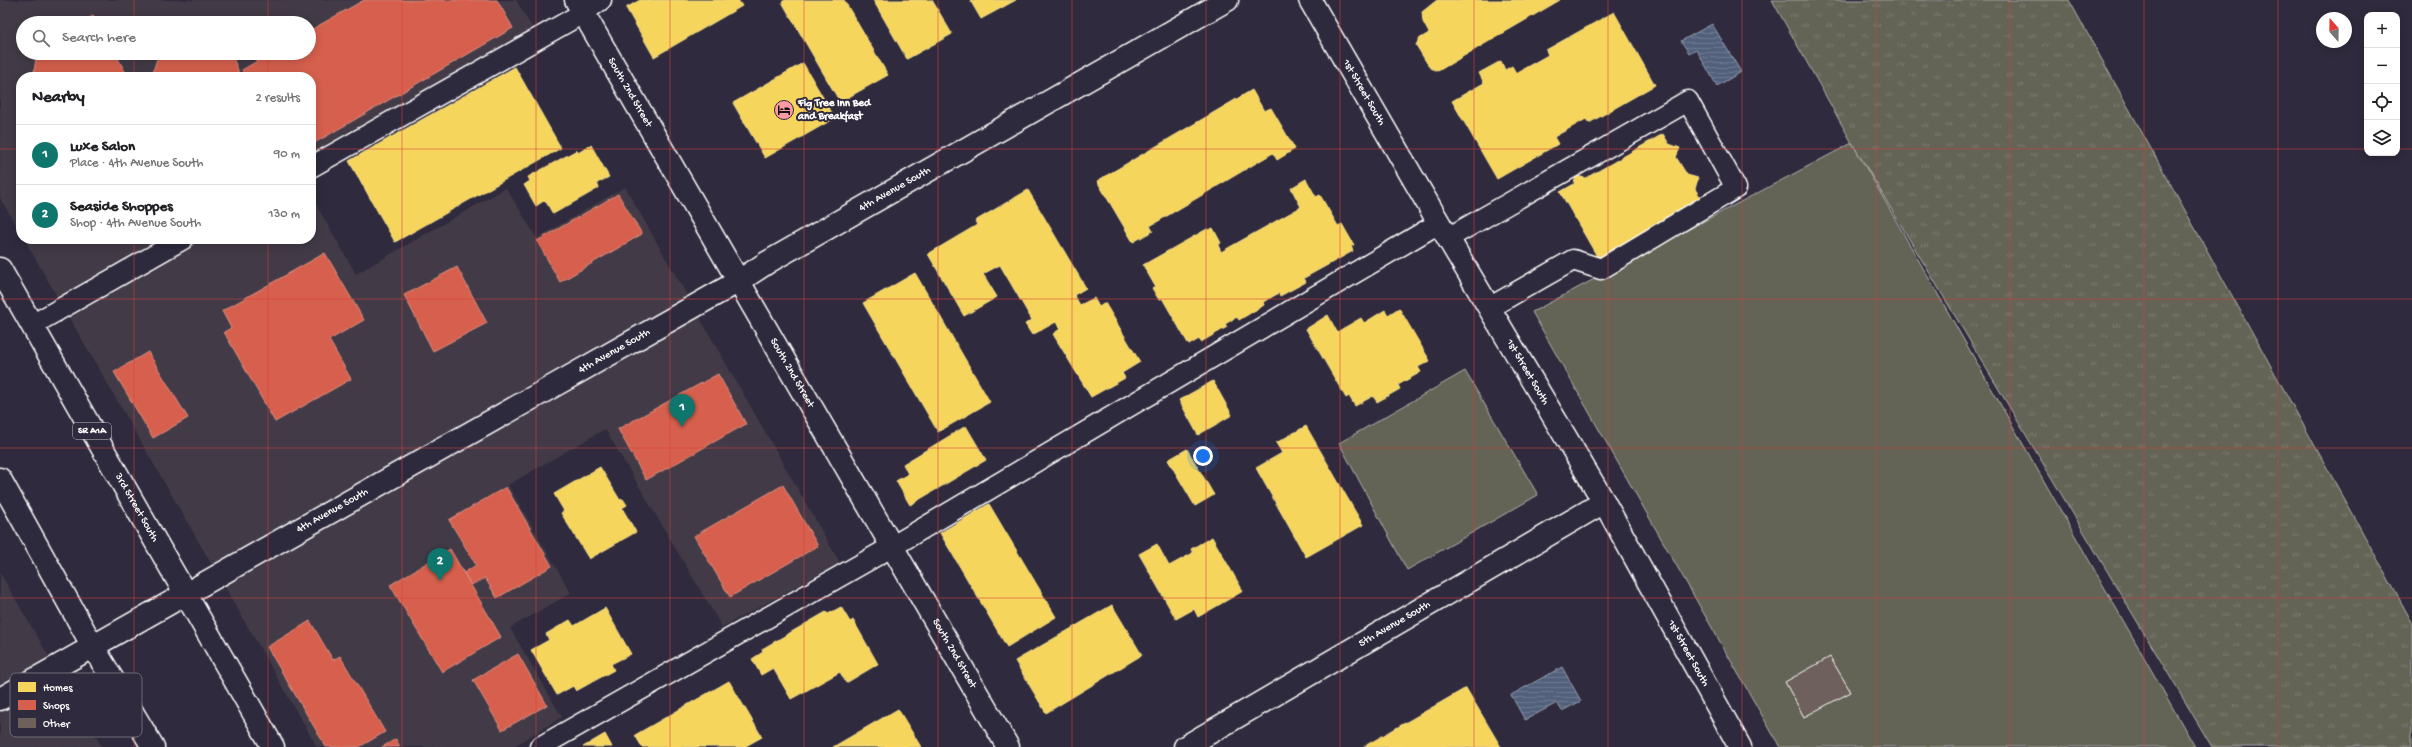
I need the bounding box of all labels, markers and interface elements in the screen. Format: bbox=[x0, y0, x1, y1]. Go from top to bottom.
north arrow bbox=[2316, 12, 2352, 48]
map controls bbox=[2364, 12, 2400, 156]
button: + bbox=[2364, 12, 2400, 48]
search box bbox=[16, 16, 316, 60]
icon: search bbox=[30, 27, 52, 49]
text: Search here bbox=[62, 29, 136, 47]
button: − bbox=[2364, 48, 2400, 84]
street label: South 2nd Street bbox=[605, 56, 655, 131]
street label: 1st Street South bbox=[1339, 57, 1387, 128]
button: locate bbox=[2364, 84, 2400, 120]
text: Nearby bbox=[32, 88, 85, 108]
text: 2 results bbox=[255, 91, 300, 106]
place label: Fig Tree Inn Bed and Breakfast bbox=[797, 98, 872, 123]
hotel icon: Fig Tree Inn Bed and Breakfast bbox=[773, 99, 795, 121]
button: layers bbox=[2364, 120, 2400, 156]
text: Luxe Salon bbox=[70, 138, 135, 156]
text: 1 bbox=[42, 147, 48, 162]
text: 90 m bbox=[274, 147, 300, 162]
text: Place · 4th Avenue South bbox=[70, 156, 203, 171]
street label: 4th Avenue South bbox=[857, 164, 933, 215]
text: Seaside Shoppes bbox=[70, 198, 173, 216]
text: 2 bbox=[42, 207, 48, 222]
text: 130 m bbox=[268, 207, 300, 222]
text: Shop · 4th Avenue South bbox=[70, 216, 201, 231]
street label: 4th Avenue South bbox=[577, 326, 653, 376]
street label: South 2nd Street bbox=[767, 336, 817, 411]
street label: 1st Street South bbox=[1503, 336, 1551, 407]
pin: 1 bbox=[669, 394, 695, 427]
road number: SR A1A bbox=[73, 423, 111, 439]
your location bbox=[1193, 446, 1213, 466]
street label: 3rd Street South bbox=[112, 470, 161, 544]
street label: 4th Avenue South bbox=[295, 486, 371, 536]
pin: 2 bbox=[427, 548, 453, 581]
street label: 5th Avenue South bbox=[1357, 599, 1433, 650]
street label: South 2nd Street bbox=[929, 617, 979, 692]
street label: 1st Street South bbox=[1664, 617, 1711, 689]
legend bbox=[10, 673, 142, 737]
text: Homes bbox=[43, 683, 73, 695]
text: Shops bbox=[43, 701, 70, 713]
text: Other bbox=[43, 719, 71, 731]

